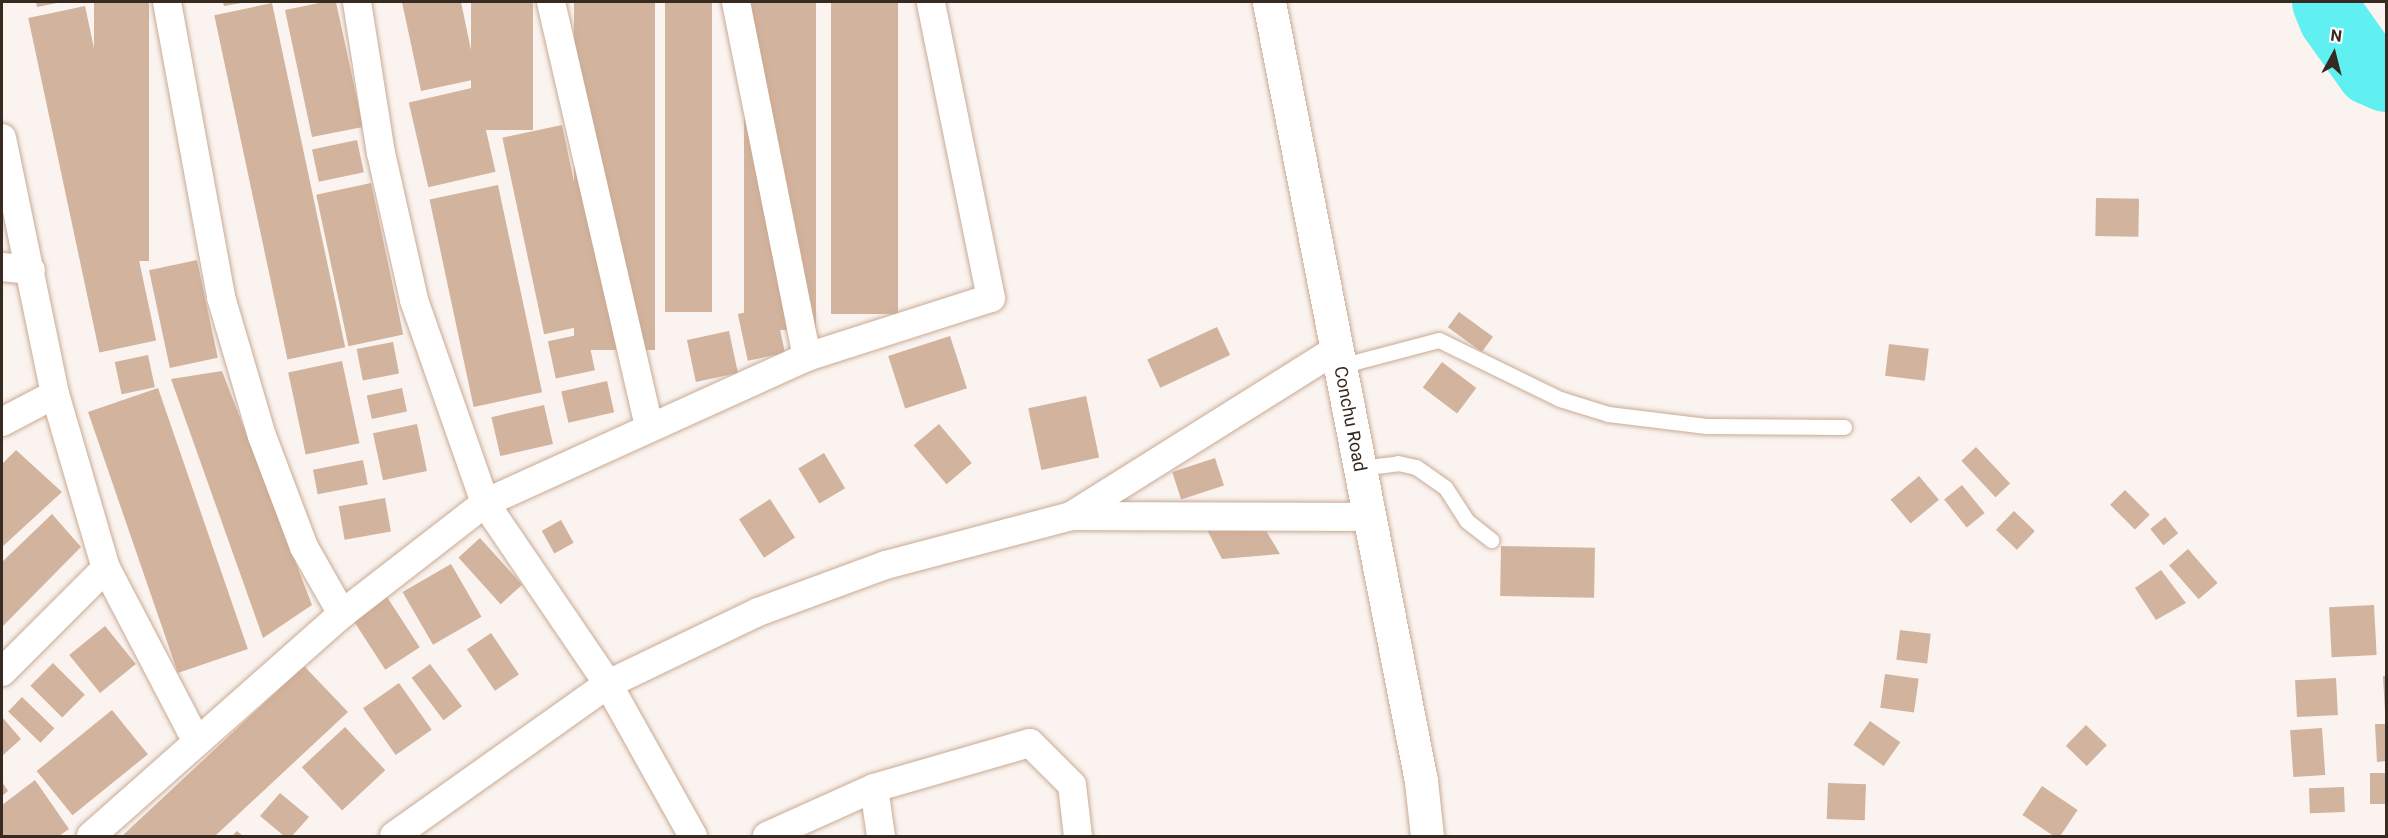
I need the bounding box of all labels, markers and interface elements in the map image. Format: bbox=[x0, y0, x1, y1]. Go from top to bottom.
north arrow bbox=[2304, 24, 2364, 84]
text: N bbox=[2329, 26, 2343, 46]
street label: Conchu Road bbox=[1329, 364, 1371, 474]

